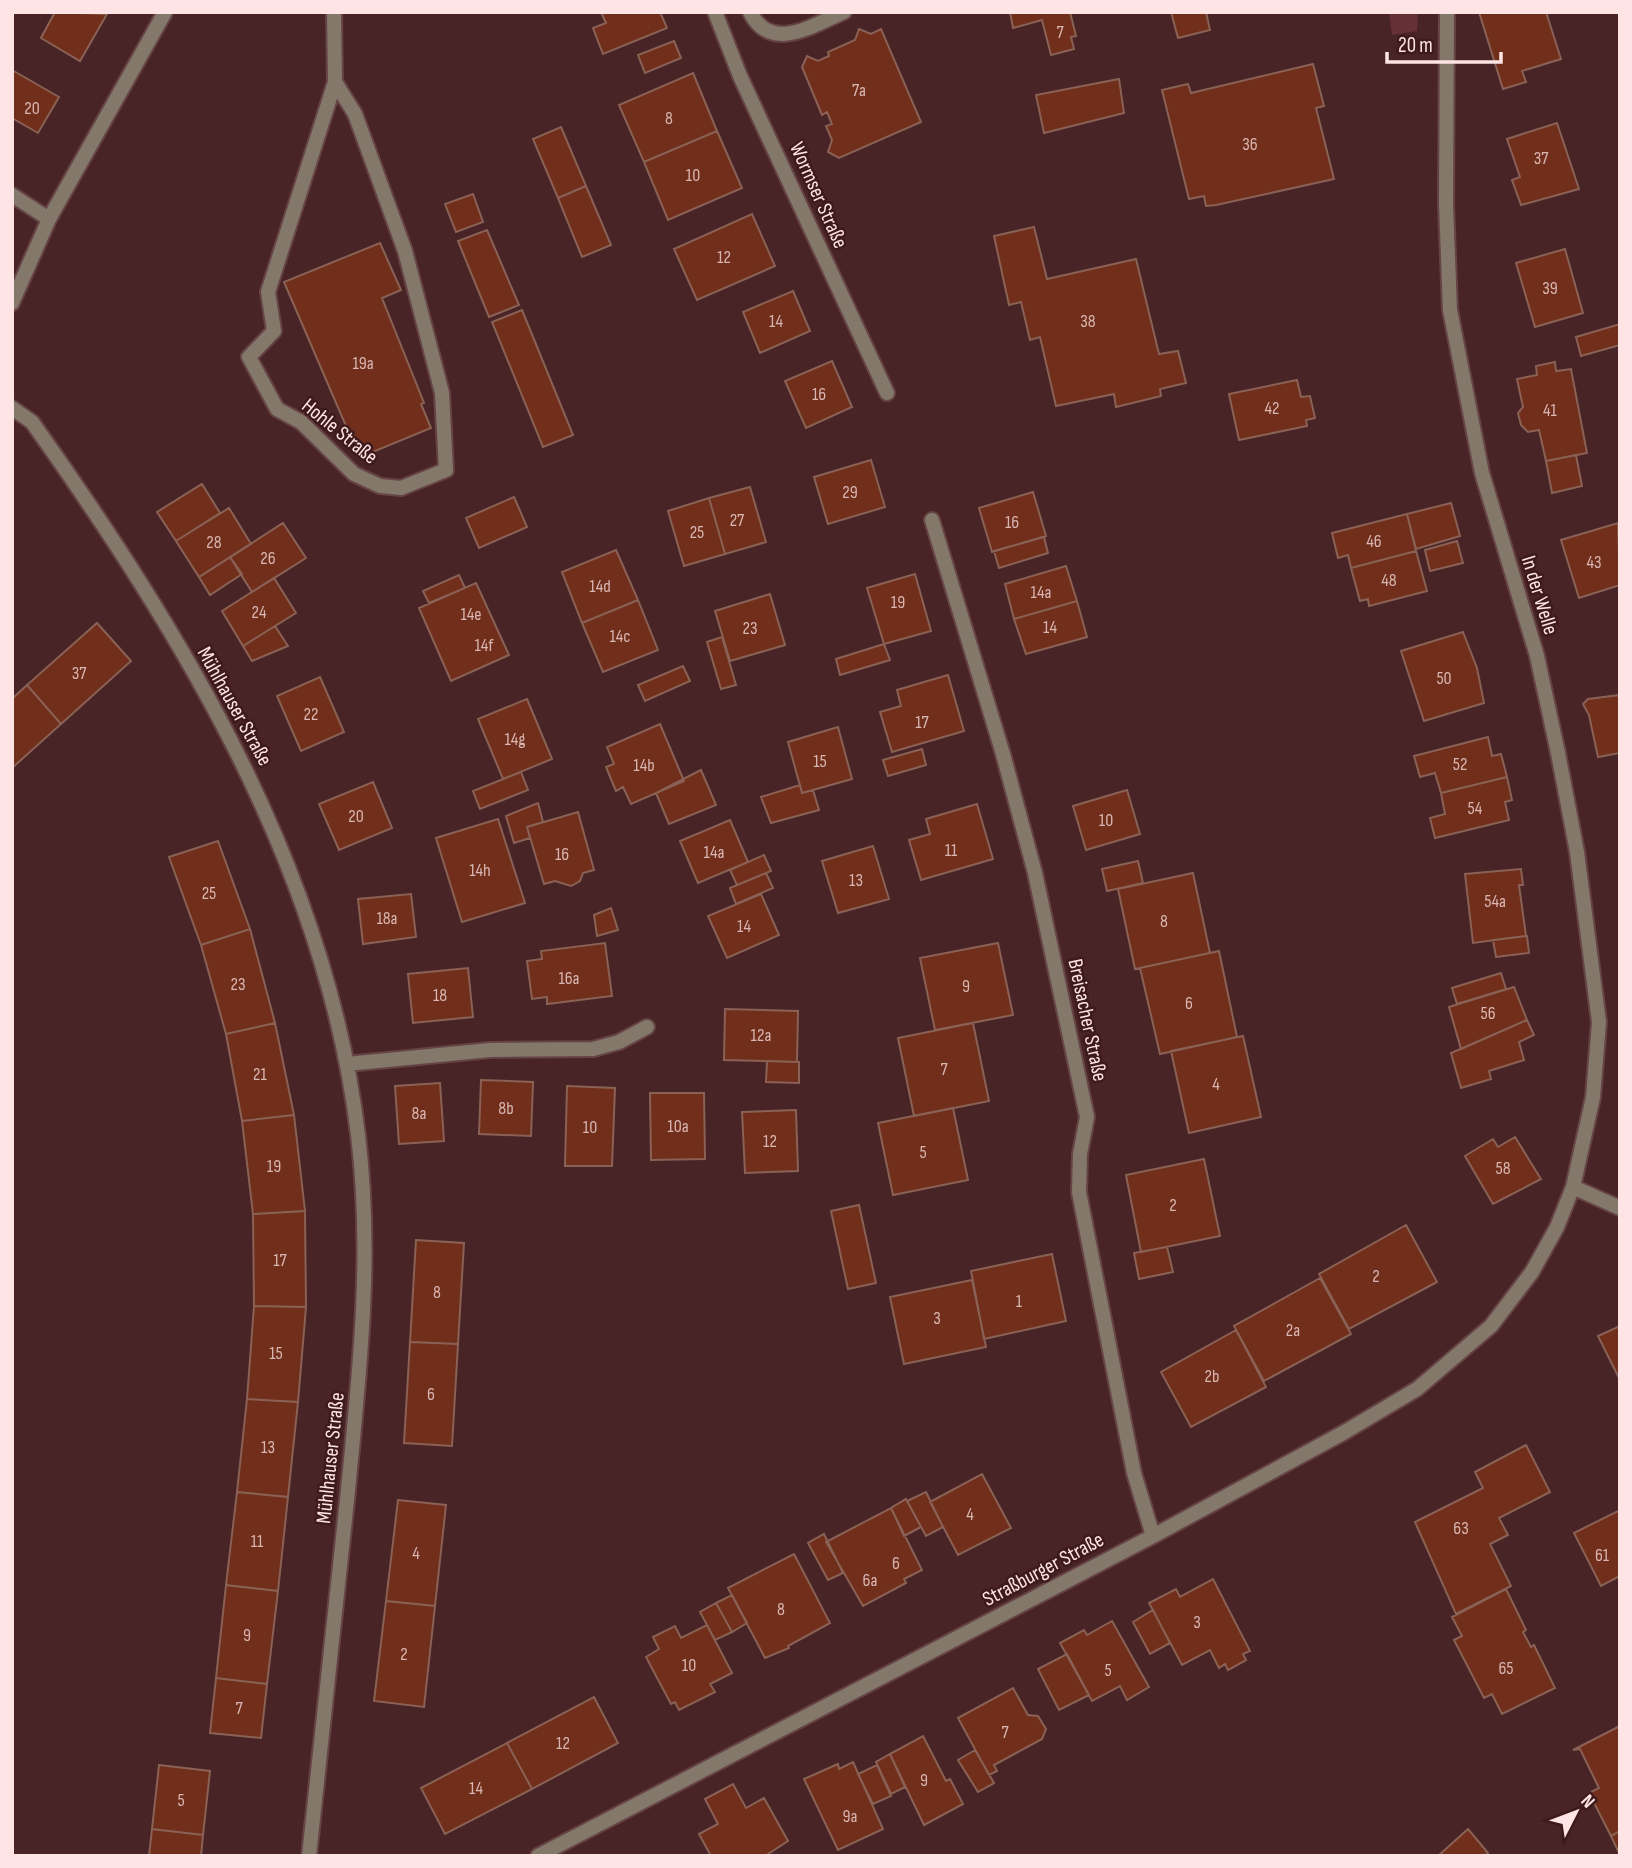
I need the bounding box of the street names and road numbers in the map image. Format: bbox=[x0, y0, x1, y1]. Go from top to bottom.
street label: Wormser Straße bbox=[784, 138, 853, 252]
street label: Hohle Straße bbox=[297, 393, 383, 470]
street label: In der Welle bbox=[1516, 553, 1563, 638]
street label: Mühlhauser Straße bbox=[192, 643, 277, 770]
street label: Breisacher Straße bbox=[1062, 957, 1113, 1084]
street label: Mühlhauser Straße bbox=[311, 1391, 350, 1525]
street label: Straßburger Straße bbox=[978, 1527, 1108, 1612]

